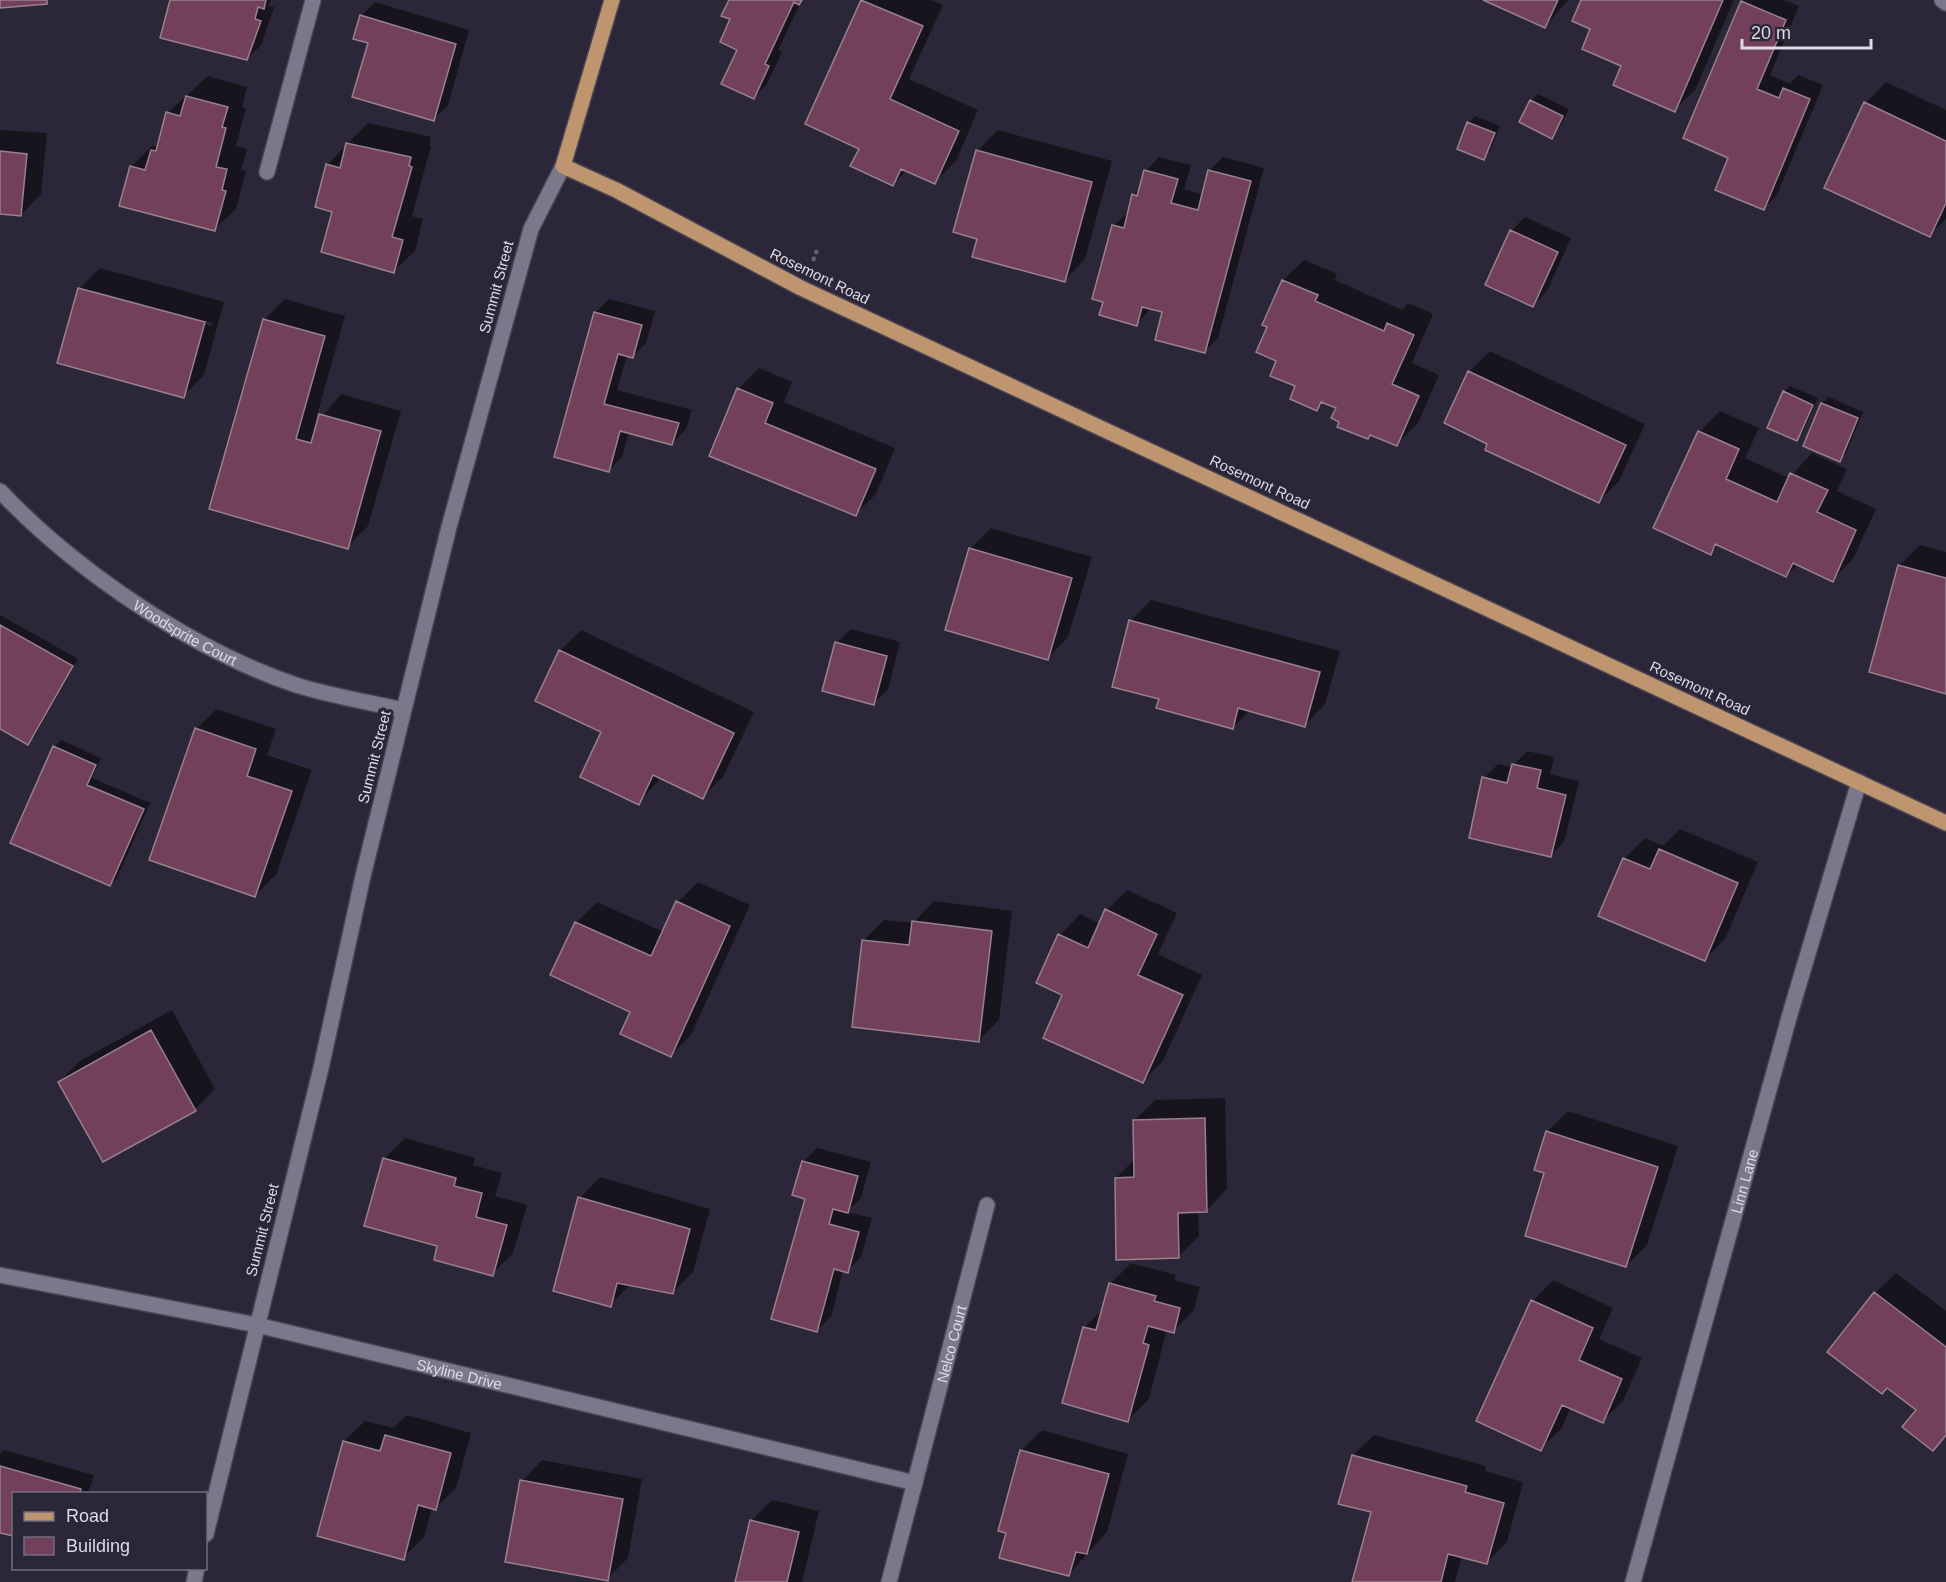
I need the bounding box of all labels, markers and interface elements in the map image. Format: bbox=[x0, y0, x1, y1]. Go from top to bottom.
scale bar bbox=[1742, 12, 1871, 50]
text: 20 m bbox=[1751, 23, 1791, 43]
street label: Summit Street bbox=[475, 238, 517, 335]
street label: Rosemont Road bbox=[768, 245, 872, 307]
street label: Rosemont Road bbox=[1207, 451, 1313, 513]
street label: Woodsprite Court bbox=[130, 596, 241, 669]
street label: Rosemont Road bbox=[1647, 657, 1753, 719]
street label: Summit Street bbox=[354, 708, 394, 805]
street label: Linn Lane bbox=[1727, 1147, 1761, 1215]
street label: Summit Street bbox=[242, 1181, 282, 1278]
street label: Nelco Court bbox=[933, 1303, 969, 1384]
street label: Skyline Drive bbox=[415, 1355, 504, 1392]
legend bbox=[12, 1492, 207, 1570]
text: Road bbox=[66, 1506, 109, 1526]
text: Building bbox=[66, 1536, 130, 1556]

